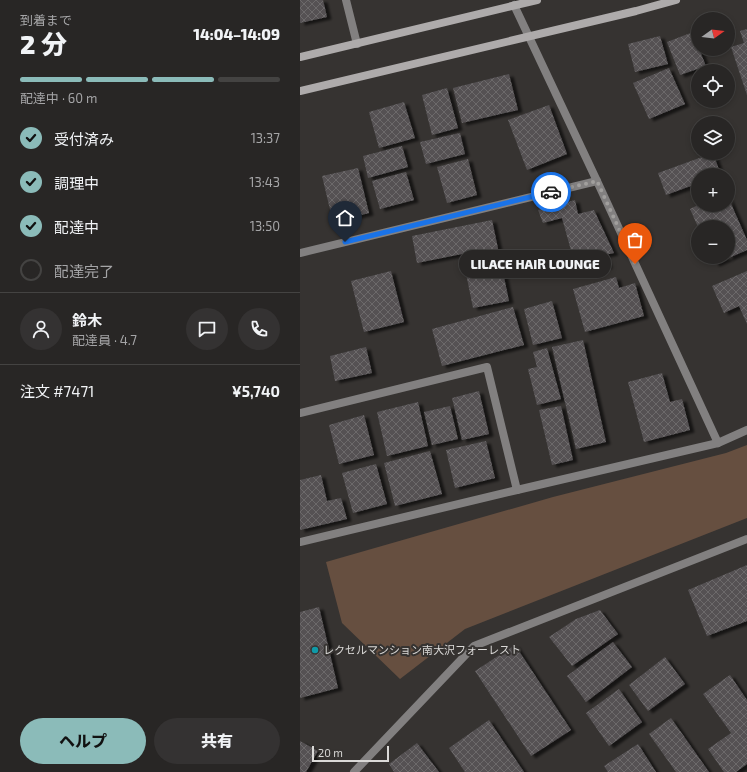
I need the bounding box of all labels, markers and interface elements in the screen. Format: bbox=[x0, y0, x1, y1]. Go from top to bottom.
text: 到着まで bbox=[20, 12, 72, 28]
north arrow bbox=[691, 12, 735, 56]
map controls bbox=[691, 12, 735, 264]
text: 14:04–14:09 bbox=[193, 25, 280, 43]
text: 2 分 bbox=[20, 28, 67, 59]
button: locate bbox=[691, 64, 735, 108]
text: 配達中 · 60 m bbox=[20, 90, 97, 106]
button: layers bbox=[691, 116, 735, 160]
icon: check bbox=[20, 127, 42, 149]
text: 受付済み bbox=[54, 130, 114, 148]
text: 13:37 bbox=[251, 130, 280, 146]
button: + bbox=[691, 168, 735, 212]
icon: check bbox=[20, 171, 42, 193]
courier bbox=[531, 172, 571, 212]
text: 調理中 bbox=[54, 174, 99, 192]
text: 13:43 bbox=[249, 174, 280, 190]
icon: car bbox=[540, 181, 562, 203]
pin bbox=[328, 201, 362, 242]
icon: home bbox=[334, 207, 356, 229]
icon: check bbox=[20, 215, 42, 237]
text: 配達中 bbox=[54, 218, 99, 236]
text: 13:50 bbox=[250, 218, 280, 234]
button: − bbox=[691, 220, 735, 264]
pin bbox=[618, 223, 652, 264]
icon: bag bbox=[624, 229, 646, 251]
callout: LILACE HAIR LOUNGE bbox=[459, 250, 611, 278]
text: LILACE HAIR LOUNGE bbox=[470, 256, 600, 272]
text: 配達完了 bbox=[54, 262, 114, 280]
button: person bbox=[20, 308, 62, 350]
button: chat bbox=[186, 308, 228, 350]
button: phone bbox=[238, 308, 280, 350]
text: 鈴木 bbox=[72, 311, 102, 329]
text: 配達員 · 4.7 bbox=[72, 332, 137, 348]
text: 注文 #7471 bbox=[20, 382, 94, 400]
text: ¥5,740 bbox=[232, 382, 280, 400]
place label: レクセルマンション南大沢フォーレスト bbox=[323, 643, 521, 656]
marker: レクセルマンション南大沢フォーレスト bbox=[310, 645, 320, 655]
button: ヘルプ bbox=[20, 718, 146, 764]
button: 共有 bbox=[154, 718, 280, 764]
scale bar bbox=[312, 744, 389, 763]
text: 20 m bbox=[318, 746, 343, 759]

